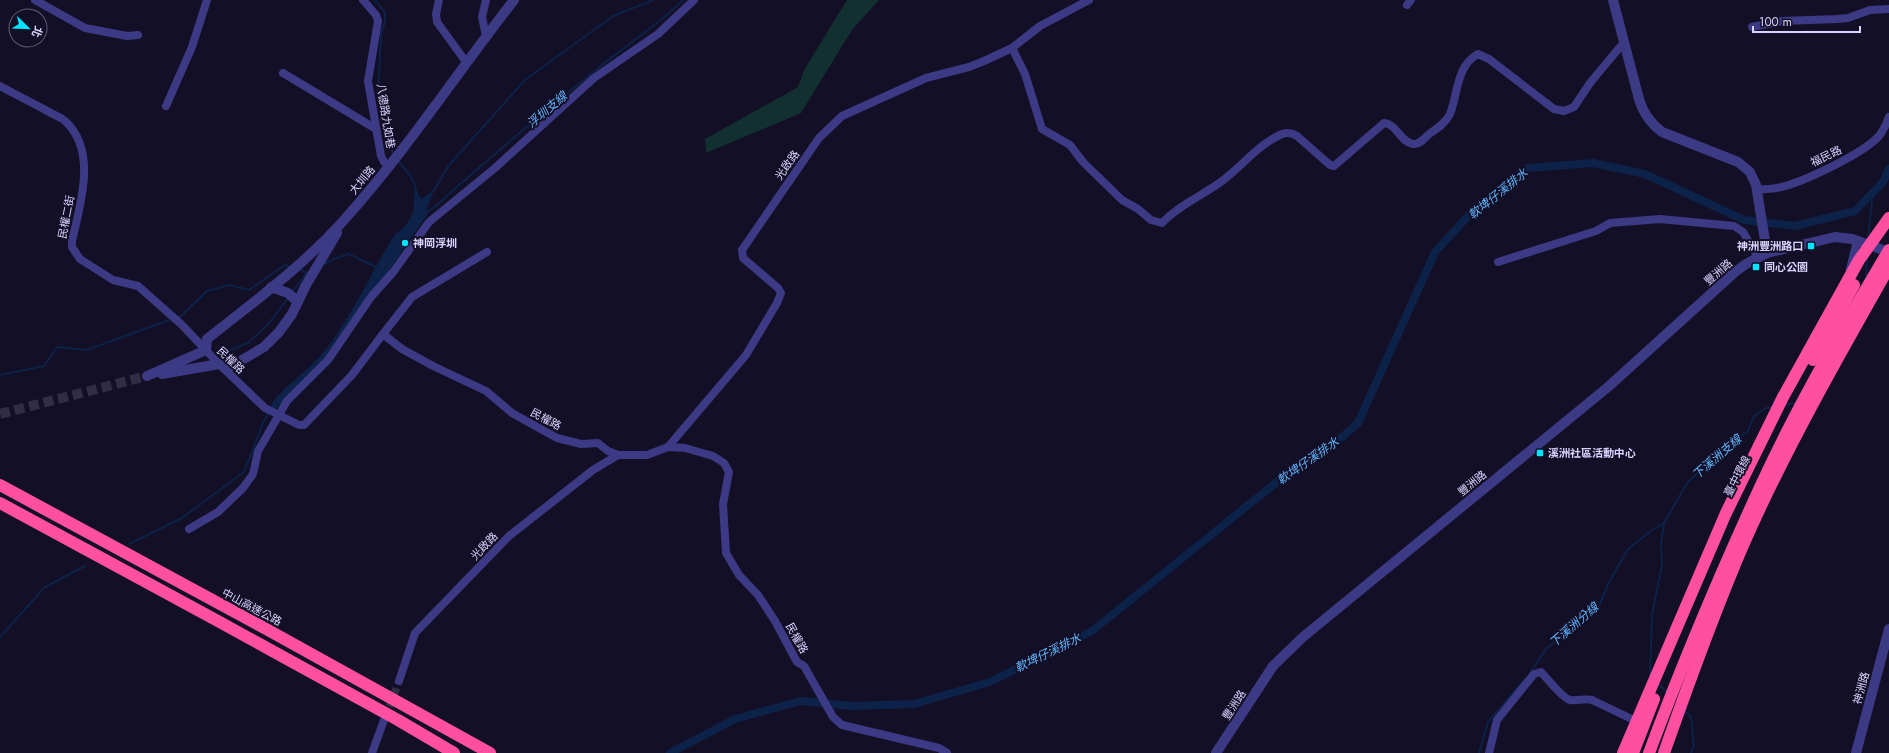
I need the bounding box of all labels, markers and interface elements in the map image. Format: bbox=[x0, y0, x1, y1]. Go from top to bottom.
north arrow bbox=[8, 8, 48, 48]
scale bar bbox=[1753, 8, 1860, 34]
text: 100 m bbox=[1759, 13, 1792, 31]
text: 北 bbox=[28, 24, 47, 40]
street label: 八德路九如巷 bbox=[373, 82, 399, 150]
water label: 浮圳支線 bbox=[523, 86, 573, 132]
street label: 福民路 bbox=[1808, 142, 1844, 170]
street label: 光啟路 bbox=[771, 147, 803, 183]
street label: 大圳路 bbox=[345, 162, 379, 198]
water label: 軟埤仔溪排水 bbox=[1464, 164, 1532, 224]
street label: 民權二街 bbox=[54, 194, 78, 240]
place label: 神岡浮圳 bbox=[413, 235, 457, 251]
marker: 神岡浮圳 bbox=[400, 238, 410, 248]
place label: 神洲豐洲路口 bbox=[1737, 238, 1803, 254]
marker: 神洲豐洲路口 bbox=[1806, 241, 1816, 251]
street label: 豐洲路 bbox=[1700, 255, 1736, 289]
place label: 同心公園 bbox=[1764, 259, 1808, 275]
marker: 同心公園 bbox=[1751, 262, 1761, 272]
street label: 民權路 bbox=[214, 343, 248, 377]
street label: 民權路 bbox=[528, 404, 564, 434]
water label: 下溪洲支線 bbox=[1688, 429, 1747, 483]
water label: 軟埤仔溪排水 bbox=[1273, 432, 1343, 489]
place label: 溪洲社區活動中心 bbox=[1548, 445, 1636, 461]
marker: 溪洲社區活動中心 bbox=[1535, 448, 1545, 458]
street label: 臺中環線 bbox=[1720, 453, 1754, 499]
street label: 豐洲路 bbox=[1454, 466, 1490, 500]
street label: 光啟路 bbox=[467, 529, 501, 563]
street label: 中山高速公路 bbox=[219, 584, 285, 630]
water label: 下溪洲分線 bbox=[1545, 597, 1604, 651]
street label: 民權路 bbox=[782, 620, 812, 656]
water label: 軟埤仔溪排水 bbox=[1012, 629, 1085, 677]
street label: 神洲路 bbox=[1849, 670, 1873, 706]
street label: 豐洲路 bbox=[1218, 687, 1250, 723]

